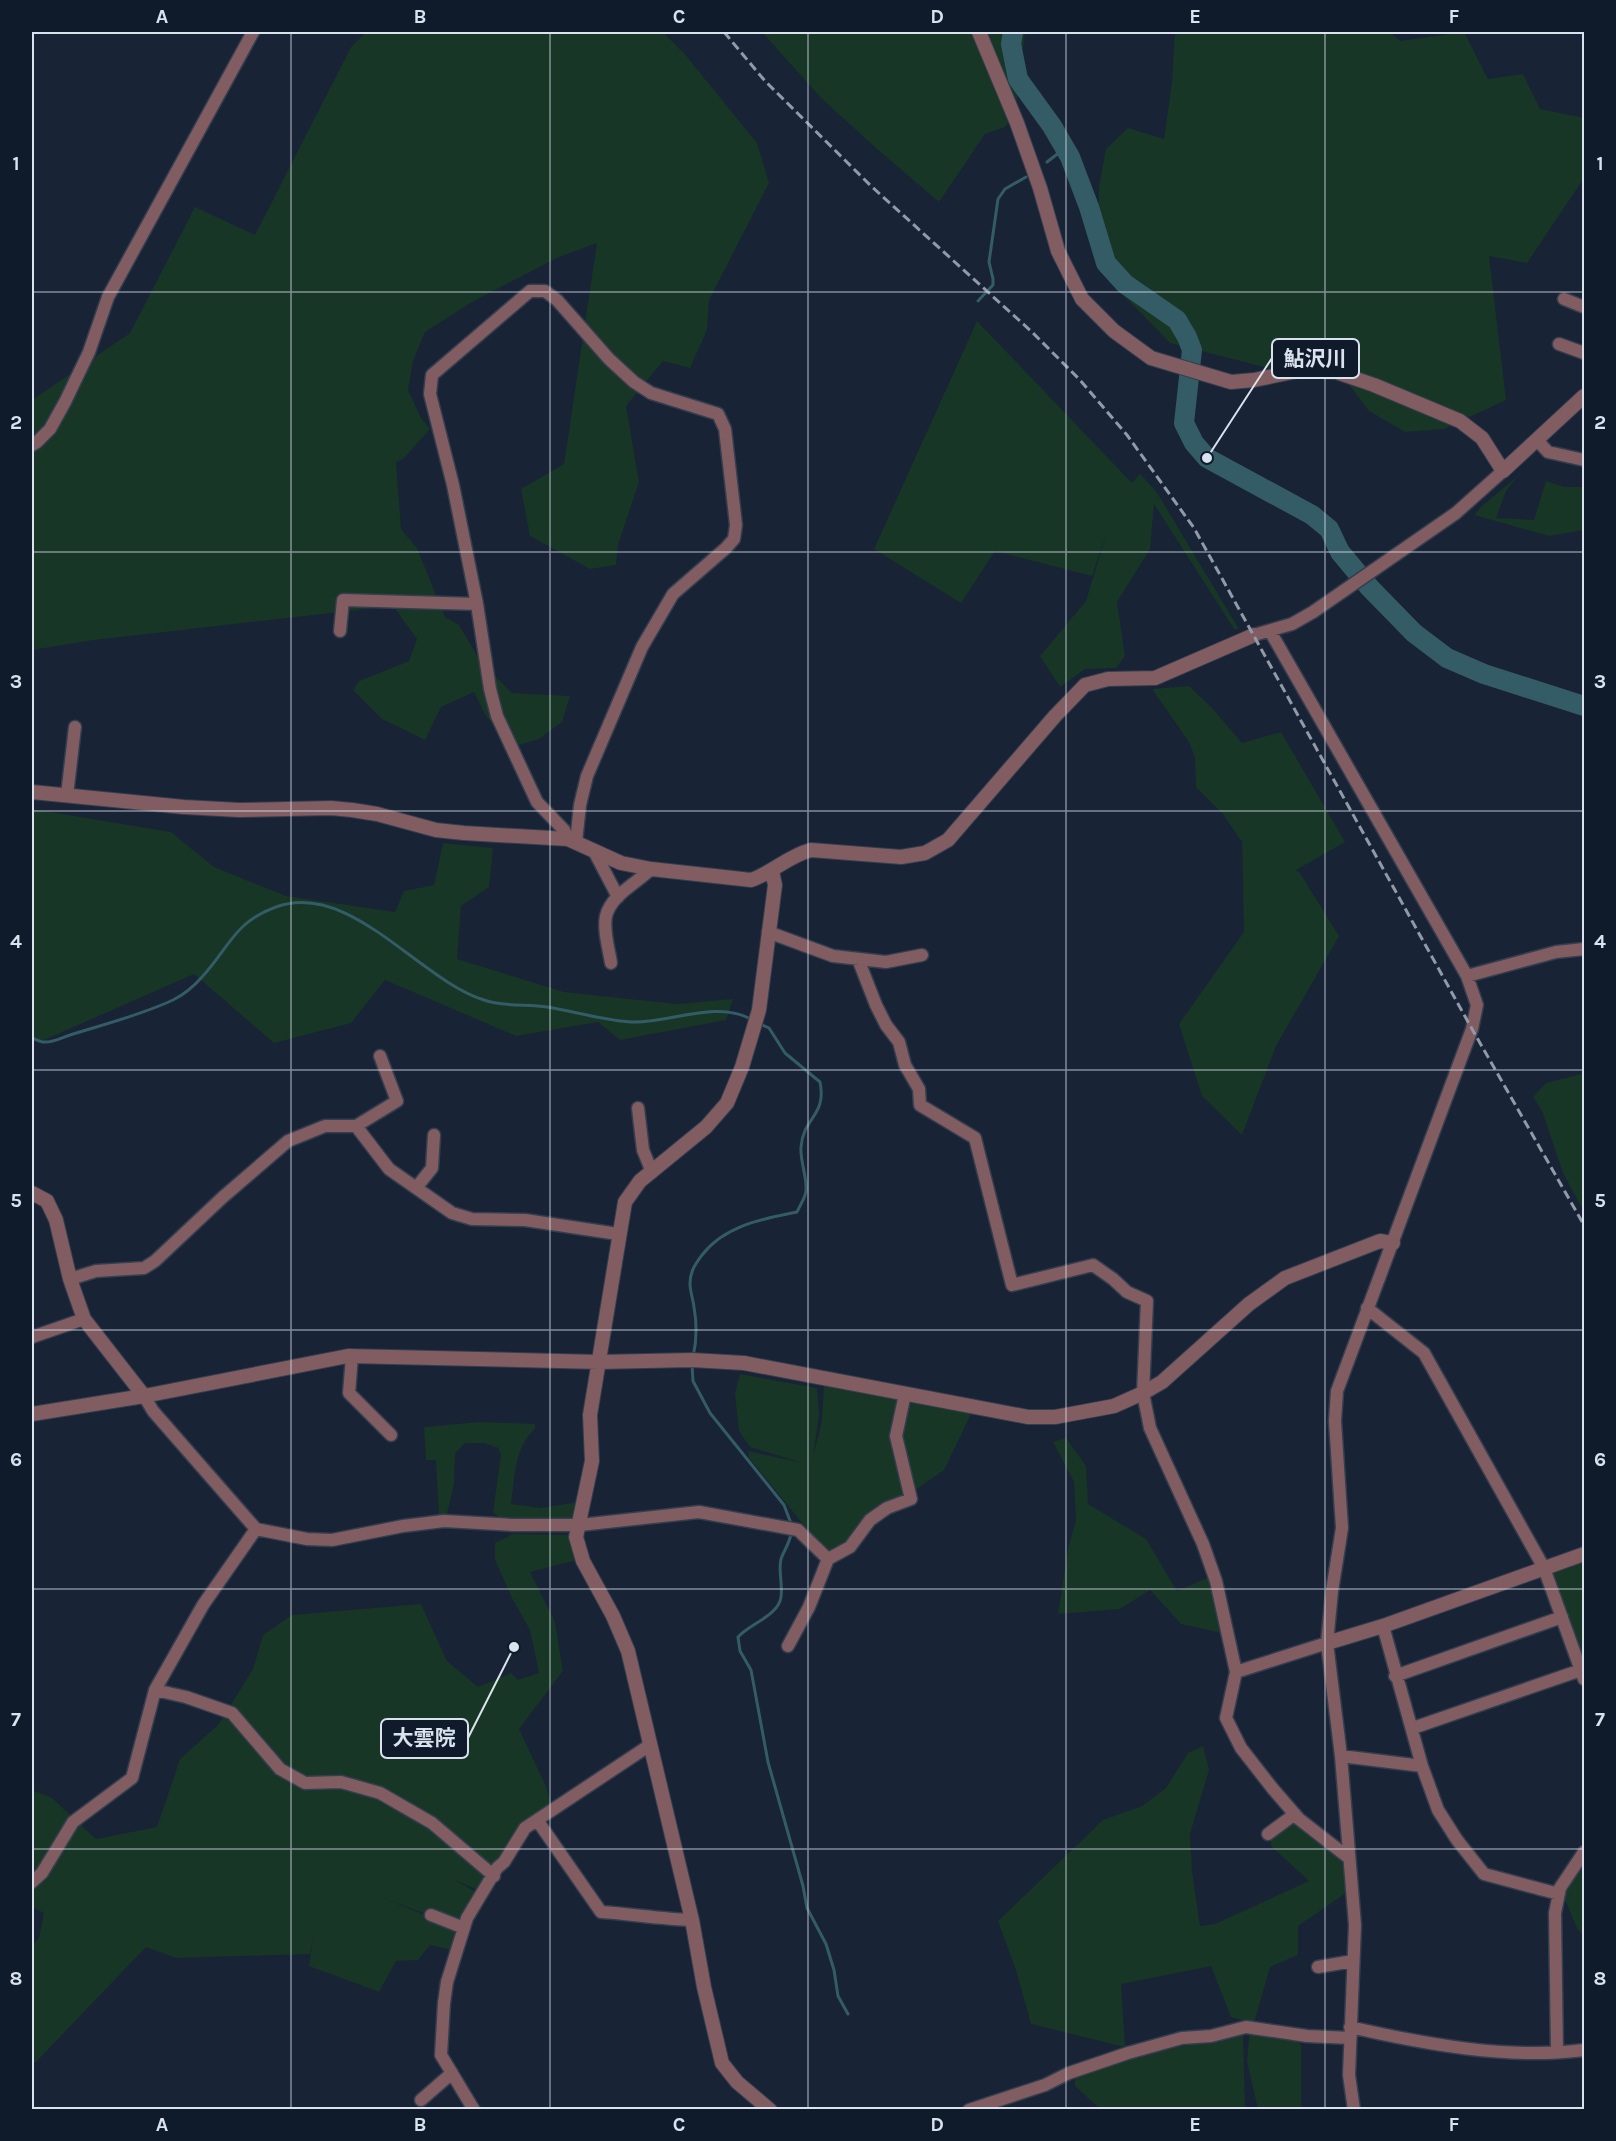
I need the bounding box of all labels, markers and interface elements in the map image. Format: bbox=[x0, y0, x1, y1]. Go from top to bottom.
text: A bbox=[156, 5, 169, 28]
text: B bbox=[414, 5, 426, 28]
text: C bbox=[673, 5, 685, 28]
text: D bbox=[930, 5, 944, 28]
text: E bbox=[1189, 5, 1201, 28]
text: F bbox=[1449, 5, 1460, 28]
text: 1 bbox=[12, 152, 20, 175]
text: 1 bbox=[1596, 152, 1604, 175]
callout: 鮎沢川 bbox=[1272, 339, 1359, 378]
text: 鮎沢川 bbox=[1284, 347, 1347, 371]
text: 2 bbox=[10, 411, 22, 434]
text: 2 bbox=[1594, 411, 1606, 434]
text: 3 bbox=[10, 670, 22, 693]
text: 3 bbox=[1594, 670, 1606, 693]
text: 4 bbox=[10, 930, 22, 953]
text: 4 bbox=[1594, 930, 1606, 953]
text: 5 bbox=[10, 1189, 22, 1212]
text: 5 bbox=[1594, 1189, 1606, 1212]
text: 6 bbox=[10, 1448, 22, 1471]
text: 6 bbox=[1594, 1448, 1606, 1471]
text: 7 bbox=[11, 1708, 21, 1731]
text: 7 bbox=[1595, 1708, 1605, 1731]
callout: 大雲院 bbox=[381, 1719, 468, 1758]
text: 大雲院 bbox=[393, 1726, 456, 1750]
text: 8 bbox=[10, 1967, 22, 1990]
text: 8 bbox=[1594, 1967, 1606, 1990]
text: A bbox=[156, 2113, 169, 2136]
text: B bbox=[414, 2113, 426, 2136]
text: C bbox=[673, 2113, 685, 2136]
text: D bbox=[930, 2113, 944, 2136]
text: E bbox=[1189, 2113, 1201, 2136]
text: F bbox=[1449, 2113, 1460, 2136]

